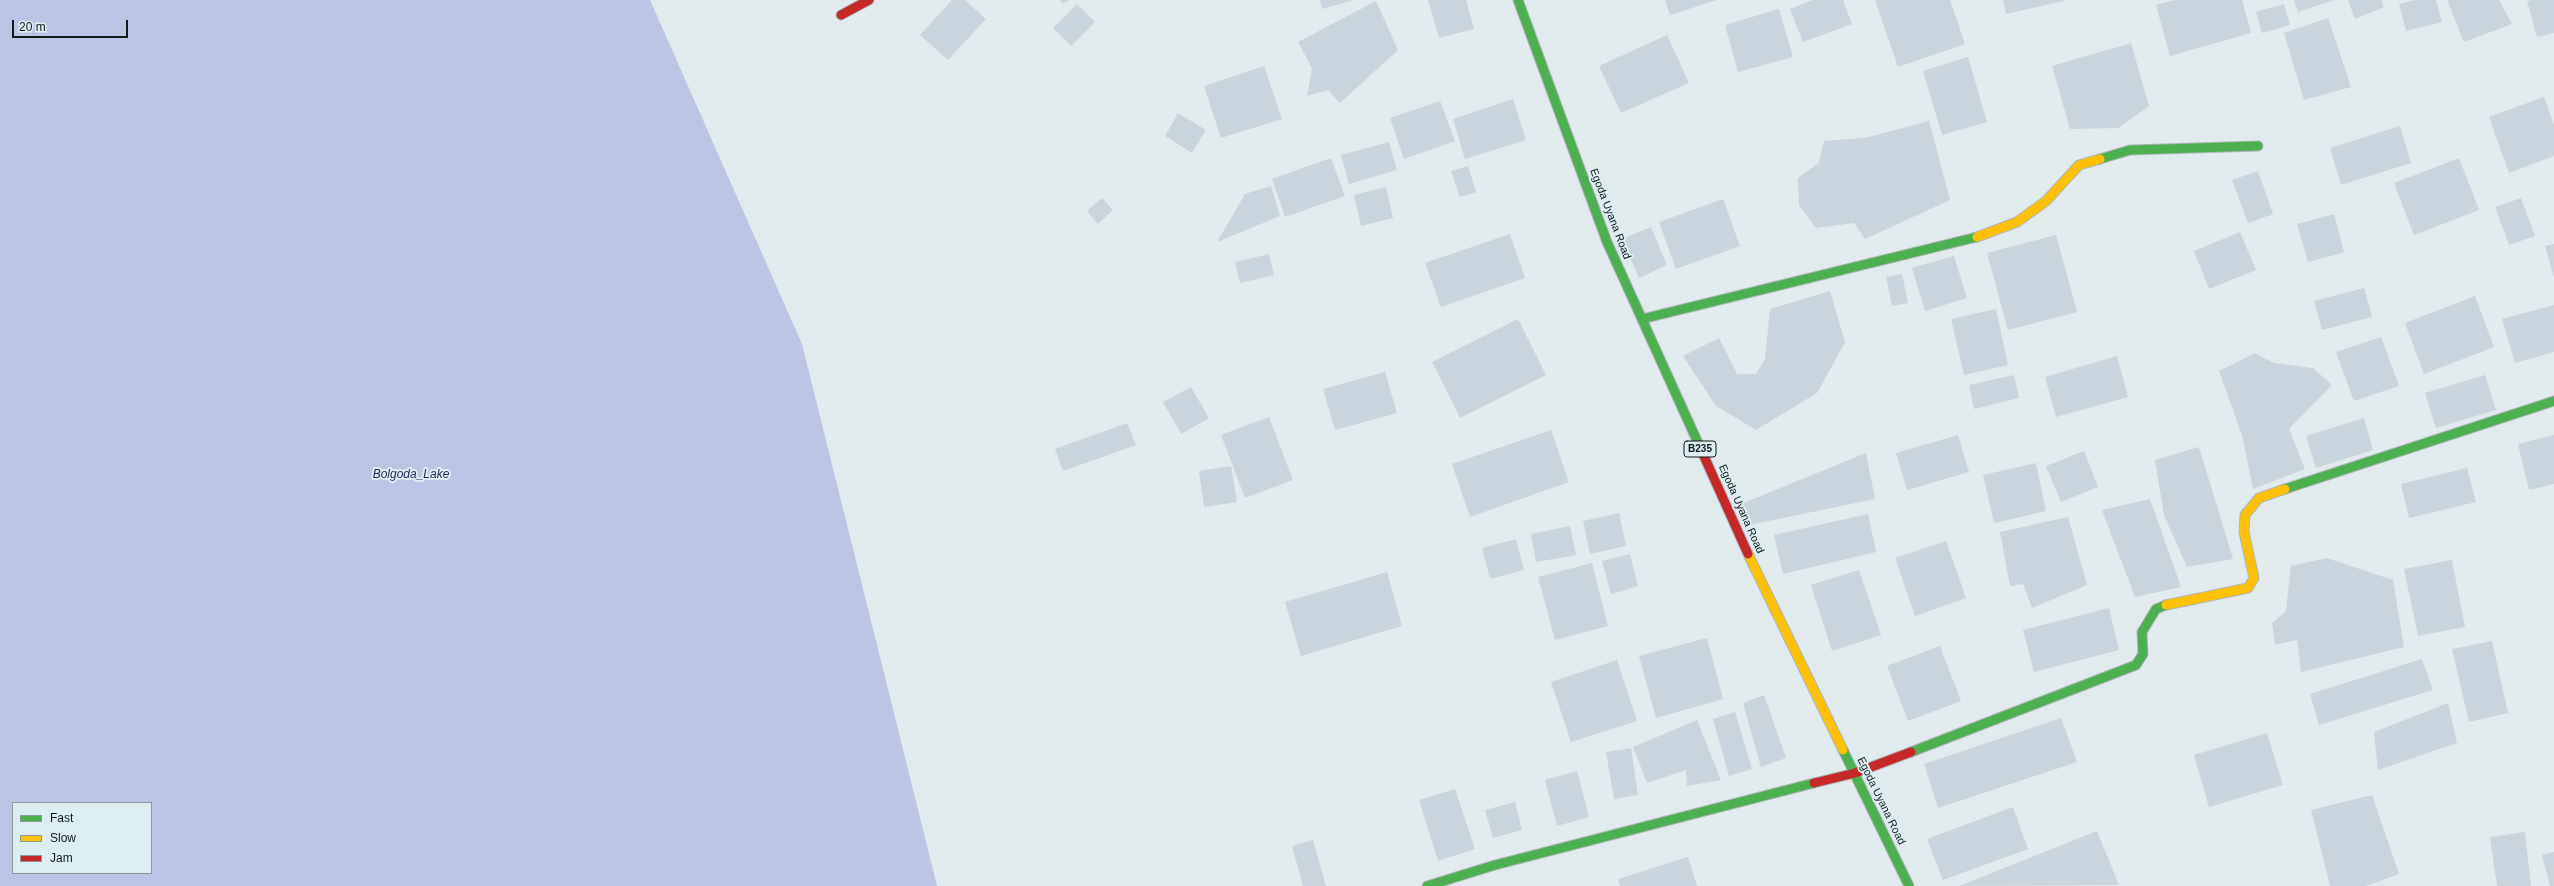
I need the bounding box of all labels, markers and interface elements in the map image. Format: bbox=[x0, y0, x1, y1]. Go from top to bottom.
scale bar bbox=[14, 12, 130, 38]
text: 20 m bbox=[19, 20, 46, 34]
street label: Egoda Uyana Road bbox=[1587, 167, 1633, 261]
road number: B235 bbox=[1684, 441, 1716, 457]
street label: Egoda Uyana Road bbox=[1715, 462, 1767, 556]
water label: Bolgoda_Lake bbox=[373, 468, 449, 482]
street label: Egoda Uyana Road bbox=[1854, 755, 1908, 847]
legend bbox=[12, 802, 152, 874]
text: Fast bbox=[50, 811, 73, 825]
text: Slow bbox=[50, 831, 76, 845]
text: Jam bbox=[50, 851, 73, 865]

